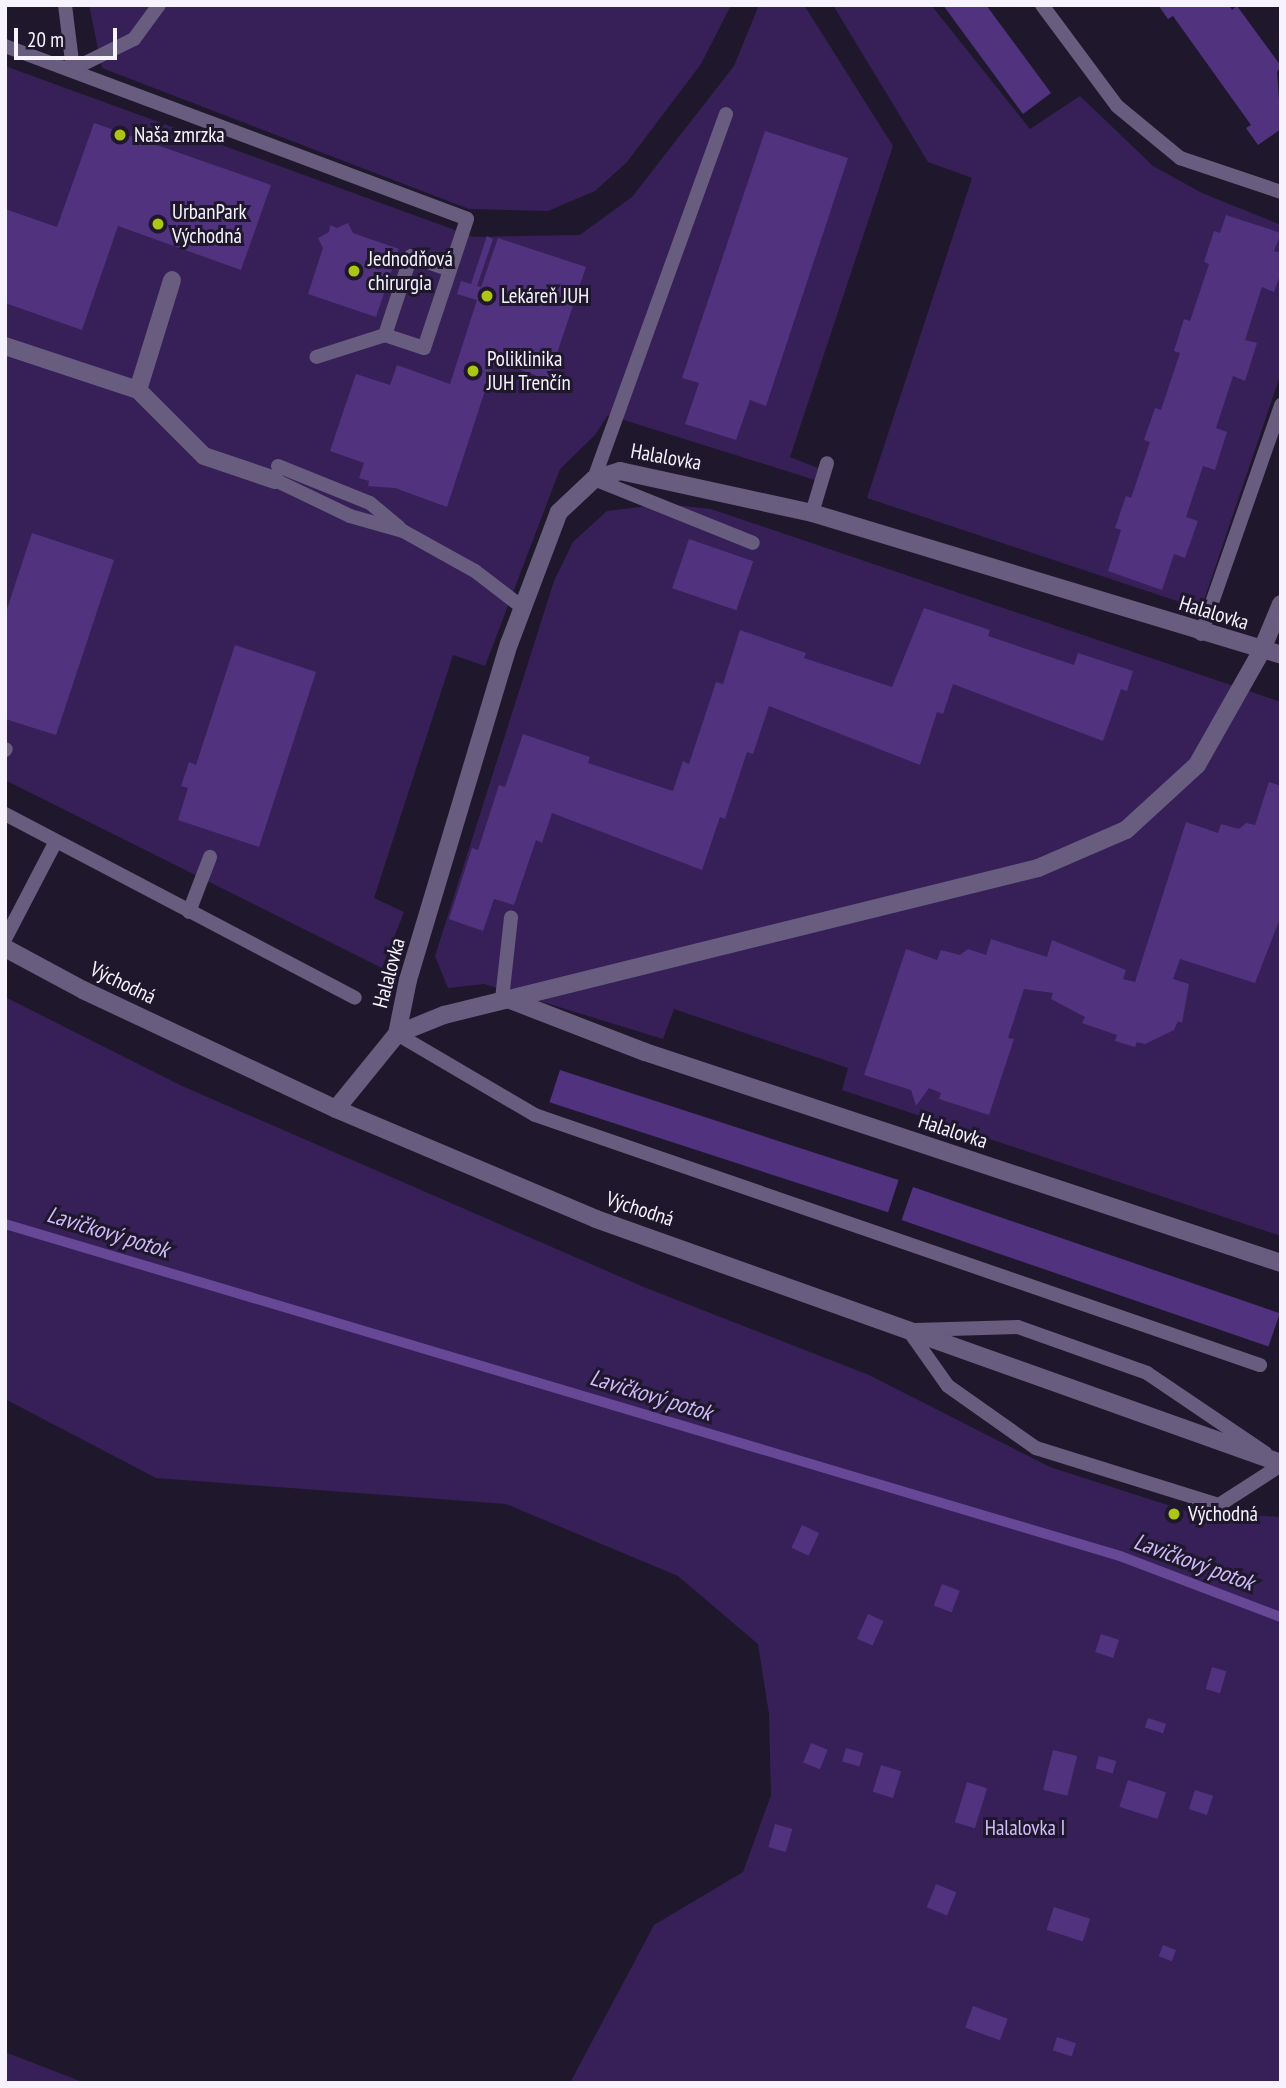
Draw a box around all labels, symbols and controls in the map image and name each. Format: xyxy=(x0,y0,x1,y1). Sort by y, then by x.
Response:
scale bar xyxy=(18,14,121,58)
text: 20 m xyxy=(27,26,64,53)
place label: Naša zmrzka xyxy=(134,122,225,148)
marker: Naša zmrzka xyxy=(112,127,128,143)
place label: UrbanPark Východná xyxy=(172,199,247,249)
marker: UrbanPark Východná xyxy=(150,216,166,232)
place label: Jednodňová chirurgia xyxy=(368,246,453,296)
marker: Jednodňová chirurgia xyxy=(346,263,362,279)
place label: Lekáreň JUH xyxy=(501,283,589,309)
marker: Lekáreň JUH xyxy=(479,288,495,304)
place label: Poliklinika JUH Trenčín xyxy=(487,346,571,396)
marker: Poliklinika JUH Trenčín xyxy=(465,363,481,379)
street label: Halalovka xyxy=(629,438,703,476)
street label: Halalovka xyxy=(1176,591,1252,635)
street label: Halalovka xyxy=(368,935,410,1011)
street label: Východná xyxy=(86,956,160,1010)
street label: Halalovka xyxy=(915,1108,991,1154)
street label: Východná xyxy=(603,1186,677,1232)
water label: Lavičkový potok xyxy=(43,1200,173,1264)
water label: Lavičkový potok xyxy=(586,1363,716,1427)
place label: Východná xyxy=(1188,1501,1258,1527)
marker: Východná xyxy=(1166,1506,1182,1522)
water label: Lavičkový potok xyxy=(1130,1527,1258,1597)
park label: Halalovka I xyxy=(985,1815,1065,1841)

